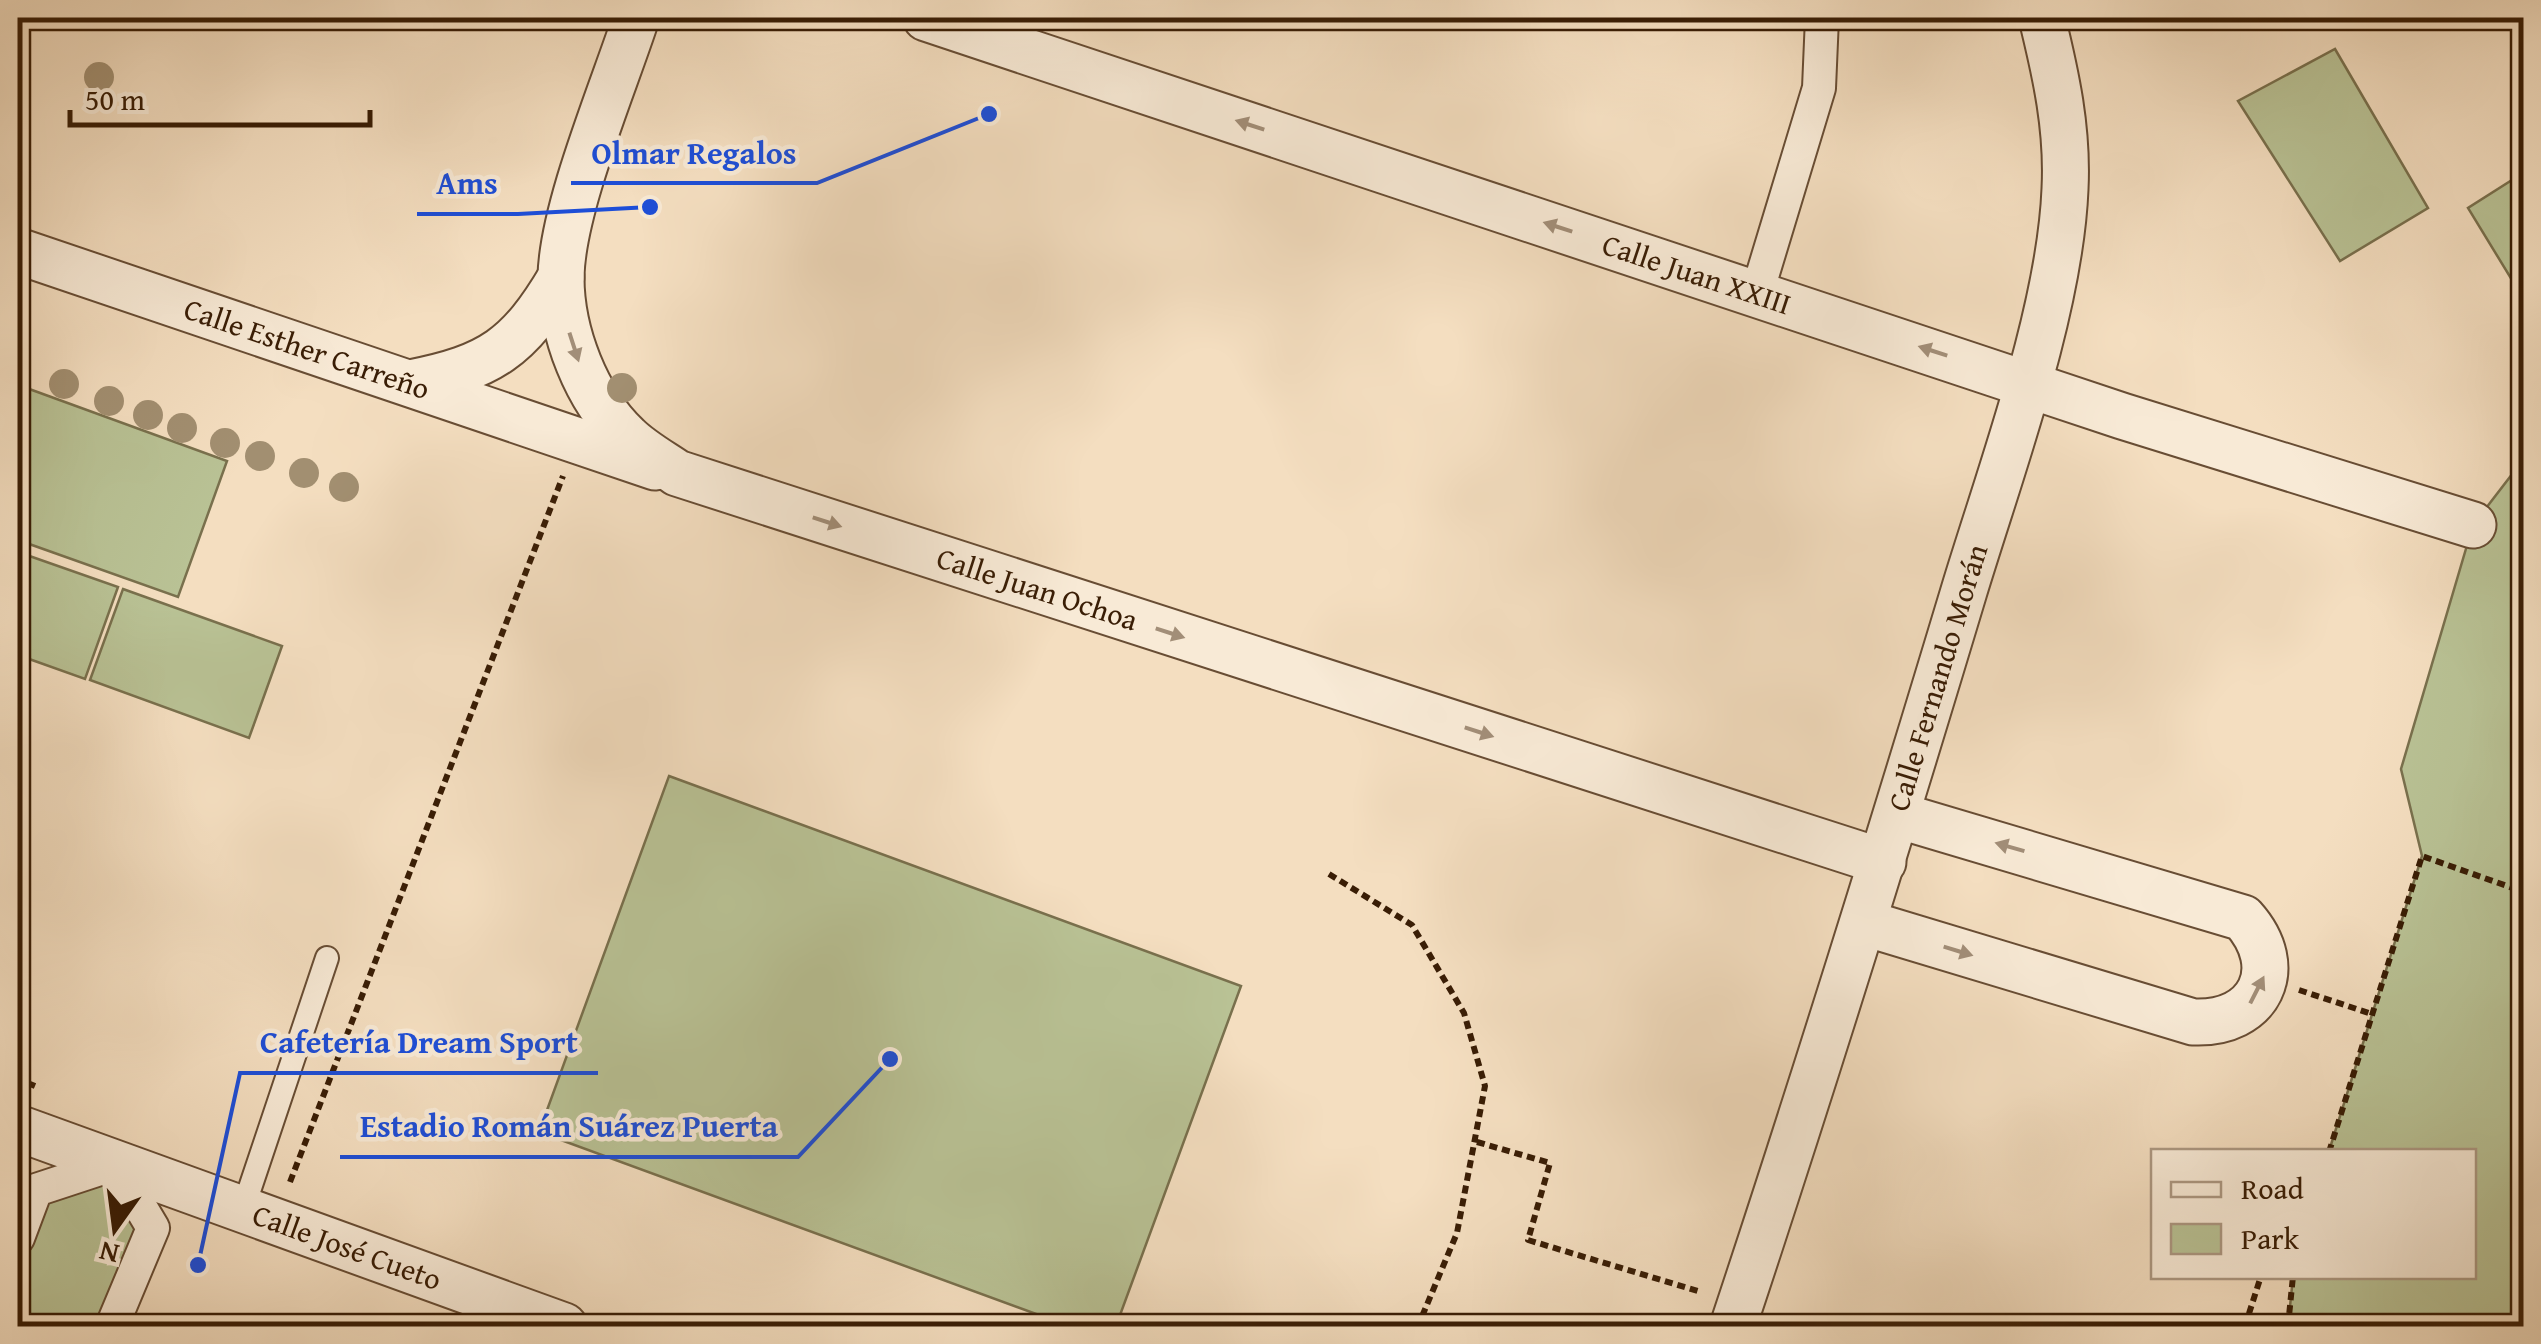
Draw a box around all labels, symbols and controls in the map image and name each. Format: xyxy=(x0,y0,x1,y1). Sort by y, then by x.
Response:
scale bar xyxy=(70,65,370,127)
text: 50 m xyxy=(85,77,145,121)
one-way arrow xyxy=(1235,117,1265,132)
callout: Olmar Regalos xyxy=(571,121,817,183)
text: Olmar Regalos xyxy=(591,129,797,176)
callout: Ams xyxy=(417,152,518,214)
text: Ams xyxy=(436,159,498,206)
one-way arrow xyxy=(1543,219,1573,234)
street label: Calle Juan XXIII xyxy=(1597,222,1797,325)
street label: Calle Esther Carreño xyxy=(179,286,436,410)
one-way arrow xyxy=(568,333,583,363)
one-way arrow xyxy=(1918,343,1948,358)
one-way arrow xyxy=(812,515,843,530)
street label: Calle Juan Ochoa xyxy=(931,535,1144,641)
street label: Calle Fernando Morán xyxy=(1875,538,1998,816)
one-way arrow xyxy=(1155,626,1185,641)
one-way arrow xyxy=(1464,726,1494,741)
one-way arrow xyxy=(1994,839,2025,855)
one-way arrow xyxy=(1943,944,1974,959)
one-way arrow xyxy=(2249,975,2266,1004)
callout: Cafetería Dream Sport xyxy=(240,1011,598,1073)
text: Cafetería Dream Sport xyxy=(260,1018,578,1065)
callout: Estadio Román Suárez Puerta xyxy=(340,1095,798,1157)
text: Estadio Román Suárez Puerta xyxy=(360,1102,779,1149)
legend xyxy=(2151,1149,2476,1279)
text: Road xyxy=(2241,1166,2304,1210)
north arrow xyxy=(65,1179,165,1279)
street label: Calle José Cueto xyxy=(247,1192,448,1301)
text: Park xyxy=(2241,1216,2300,1260)
text: N xyxy=(95,1232,123,1276)

